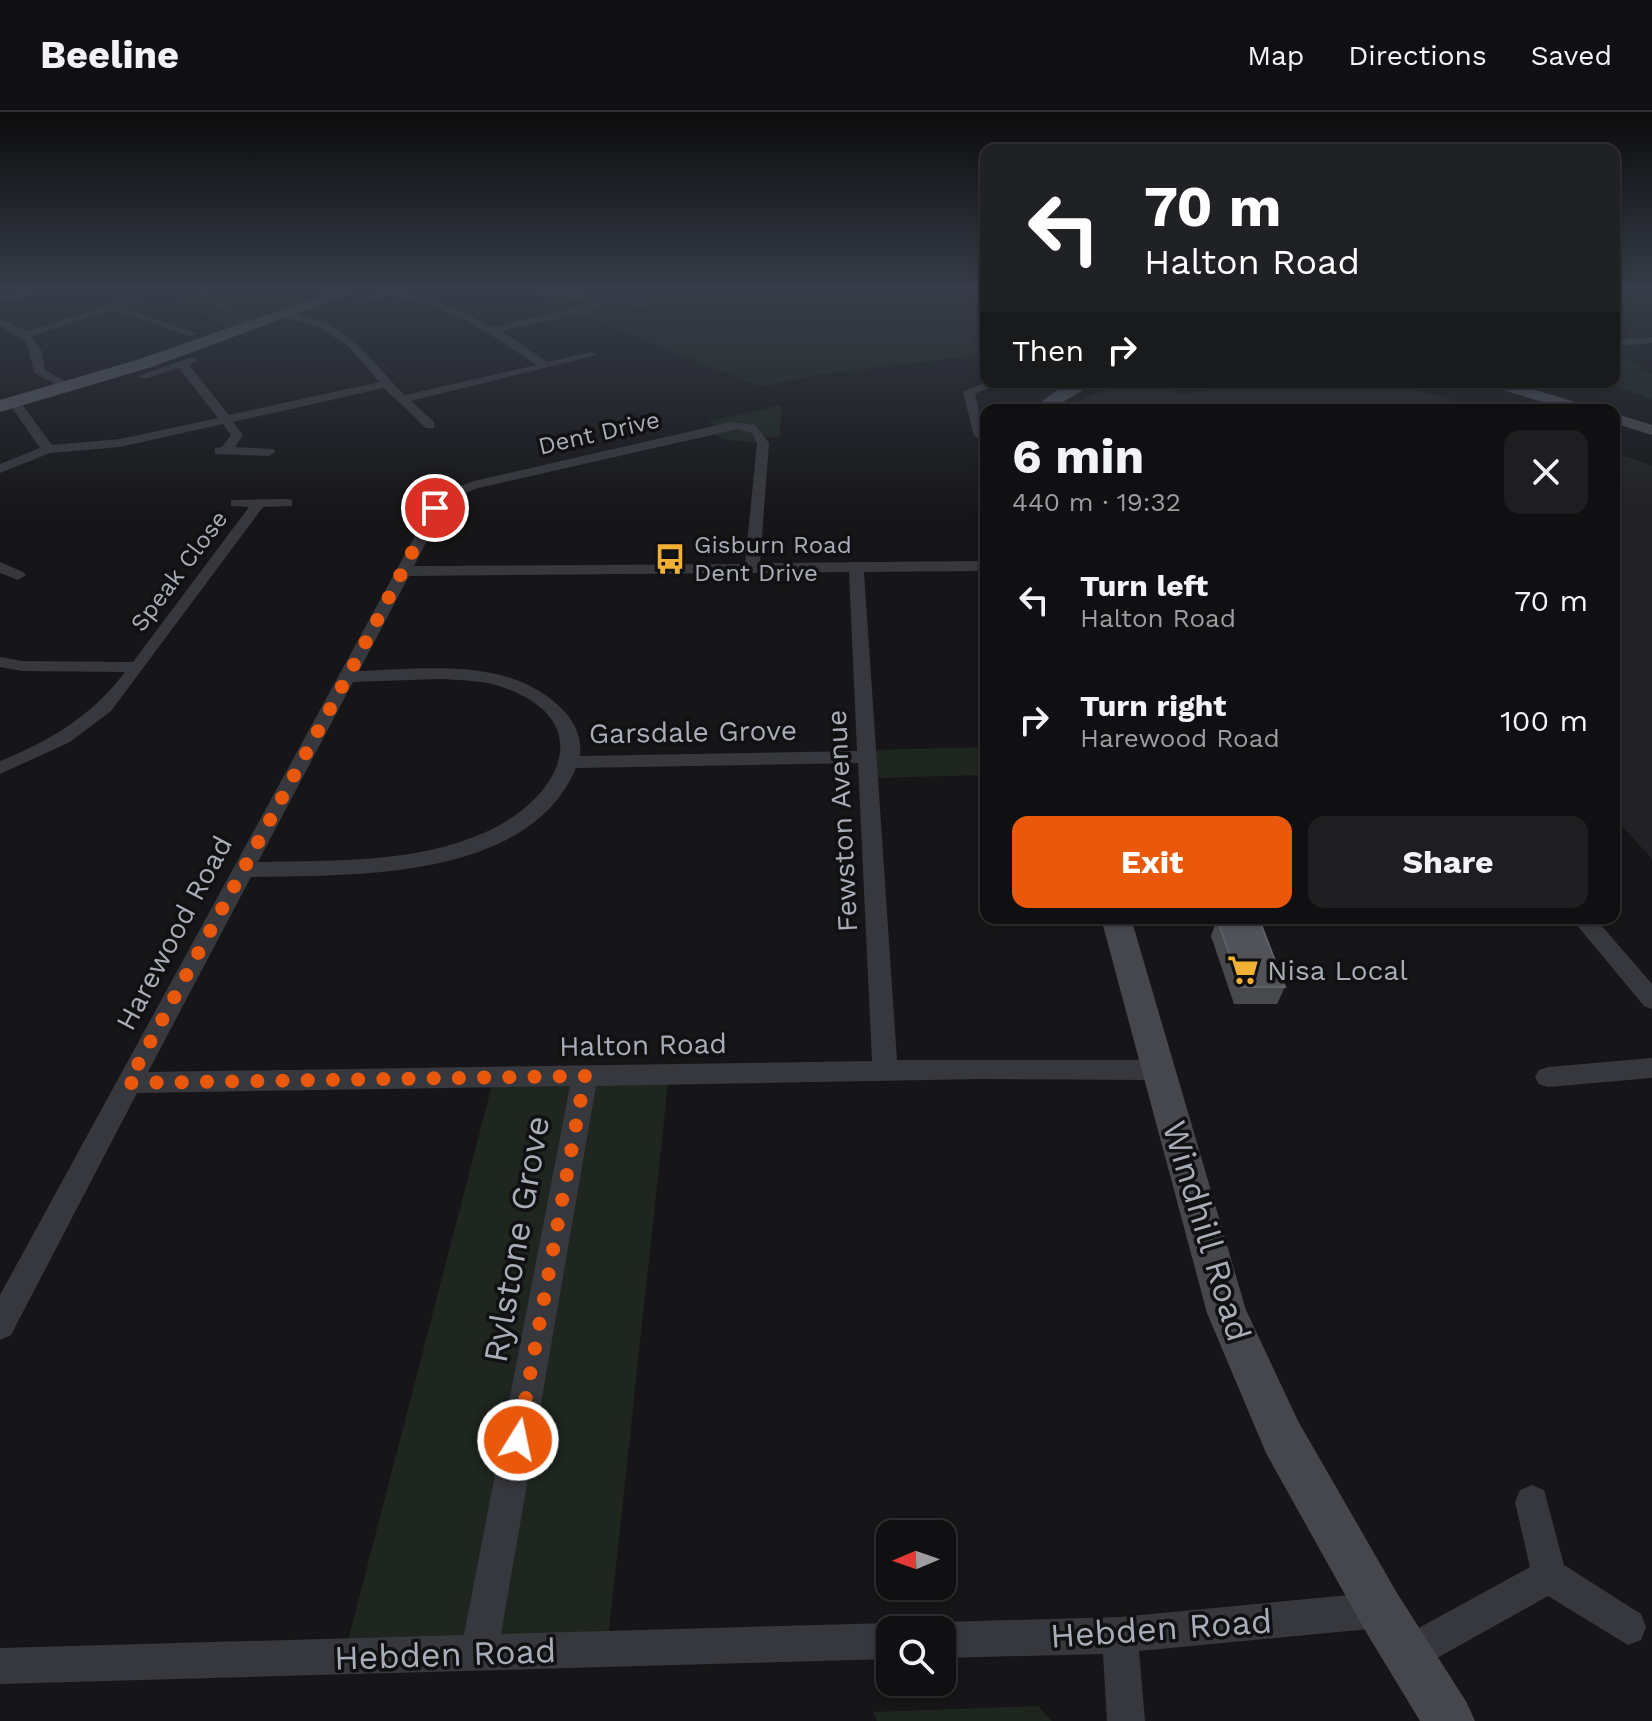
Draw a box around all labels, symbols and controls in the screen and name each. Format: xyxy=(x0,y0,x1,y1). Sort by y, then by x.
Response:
text: Beeline xyxy=(40,33,179,77)
text: Map xyxy=(1247,39,1304,72)
text: Directions xyxy=(1348,39,1487,72)
text: Saved xyxy=(1531,39,1612,72)
text: 70 m xyxy=(1144,174,1281,240)
icon: left xyxy=(1012,176,1116,280)
text: Halton Road xyxy=(1144,241,1360,283)
icon: right xyxy=(1100,328,1144,372)
text: Then xyxy=(1012,333,1084,368)
street label: Dent Drive xyxy=(536,405,662,461)
text: 6 min xyxy=(1012,428,1144,485)
button: close xyxy=(1504,430,1588,514)
pin xyxy=(401,474,469,542)
icon: arrive xyxy=(413,486,457,530)
text: 440 m · 19:32 xyxy=(1012,487,1181,517)
street label: Speak Close xyxy=(125,505,233,637)
place label: Gisburn Road Dent Drive xyxy=(694,531,852,587)
bus stop icon: Gisburn Road Dent Drive xyxy=(653,542,687,576)
text: Turn left xyxy=(1080,568,1208,603)
icon: left xyxy=(1012,578,1056,622)
text: 70 m xyxy=(1514,583,1588,618)
text: Halton Road xyxy=(1080,603,1236,633)
text: Turn right xyxy=(1080,688,1226,723)
icon: right xyxy=(1012,698,1056,742)
text: 100 m xyxy=(1500,703,1588,738)
street label: Fewston Avenue xyxy=(820,709,864,933)
street label: Garsdale Grove xyxy=(589,714,797,750)
text: Harewood Road xyxy=(1080,723,1280,753)
button: Exit xyxy=(1012,816,1292,908)
button: Share xyxy=(1308,816,1588,908)
street label: Harewood Road xyxy=(109,830,239,1036)
supermarket icon: Nisa Local xyxy=(1226,953,1260,987)
place label: Nisa Local xyxy=(1267,954,1408,987)
street label: Halton Road xyxy=(559,1027,727,1063)
street label: Rylstone Grove xyxy=(475,1113,557,1365)
street label: Windhill Road xyxy=(1154,1116,1260,1346)
position arrow xyxy=(476,1398,560,1482)
north arrow xyxy=(876,1520,956,1600)
map controls xyxy=(876,1520,956,1696)
street label: Hebden Road xyxy=(1049,1600,1273,1656)
button: search xyxy=(876,1616,956,1696)
street label: Hebden Road xyxy=(333,1630,557,1678)

